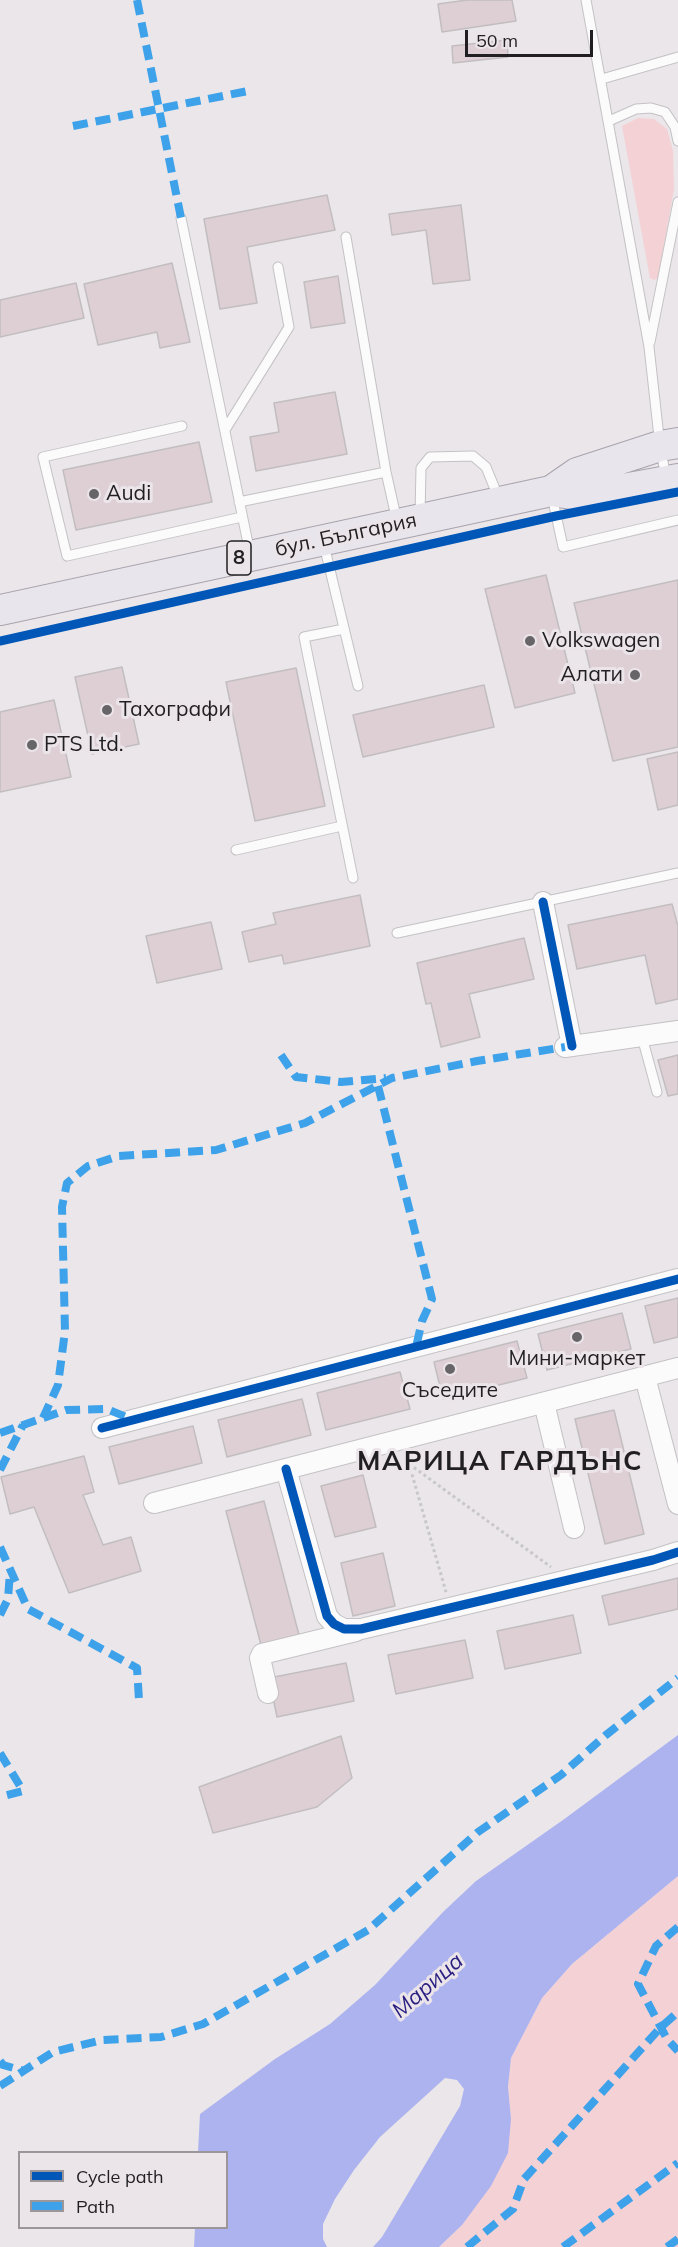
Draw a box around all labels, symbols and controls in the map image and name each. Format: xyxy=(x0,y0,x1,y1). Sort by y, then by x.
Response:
scale bar xyxy=(468,18,596,56)
text: 50 m xyxy=(476,29,518,52)
place label: Audi xyxy=(106,481,151,507)
marker: Audi xyxy=(87,487,101,501)
street label: бул. България xyxy=(273,508,419,562)
road number: 8 xyxy=(227,541,251,575)
place label: Volkswagen xyxy=(542,628,660,654)
marker: Volkswagen xyxy=(523,634,537,648)
place label: Алати xyxy=(560,662,623,688)
marker: Алати xyxy=(628,668,642,682)
place label: Тахографи xyxy=(119,697,231,723)
marker: Тахографи xyxy=(100,703,114,717)
place label: PTS Ltd. xyxy=(44,732,124,758)
marker: PTS Ltd. xyxy=(25,738,39,752)
marker: Мини-маркет xyxy=(570,1330,584,1344)
place label: Мини-маркет xyxy=(509,1346,645,1372)
marker: Съседите xyxy=(443,1362,457,1376)
place label: Съседите xyxy=(402,1378,498,1404)
district label: МАРИЦА ГАРДЪНС xyxy=(357,1446,643,1478)
water label: Марица xyxy=(387,1948,469,2024)
legend xyxy=(18,2151,228,2229)
text: Cycle path xyxy=(76,2165,163,2188)
text: Path xyxy=(76,2195,115,2218)

